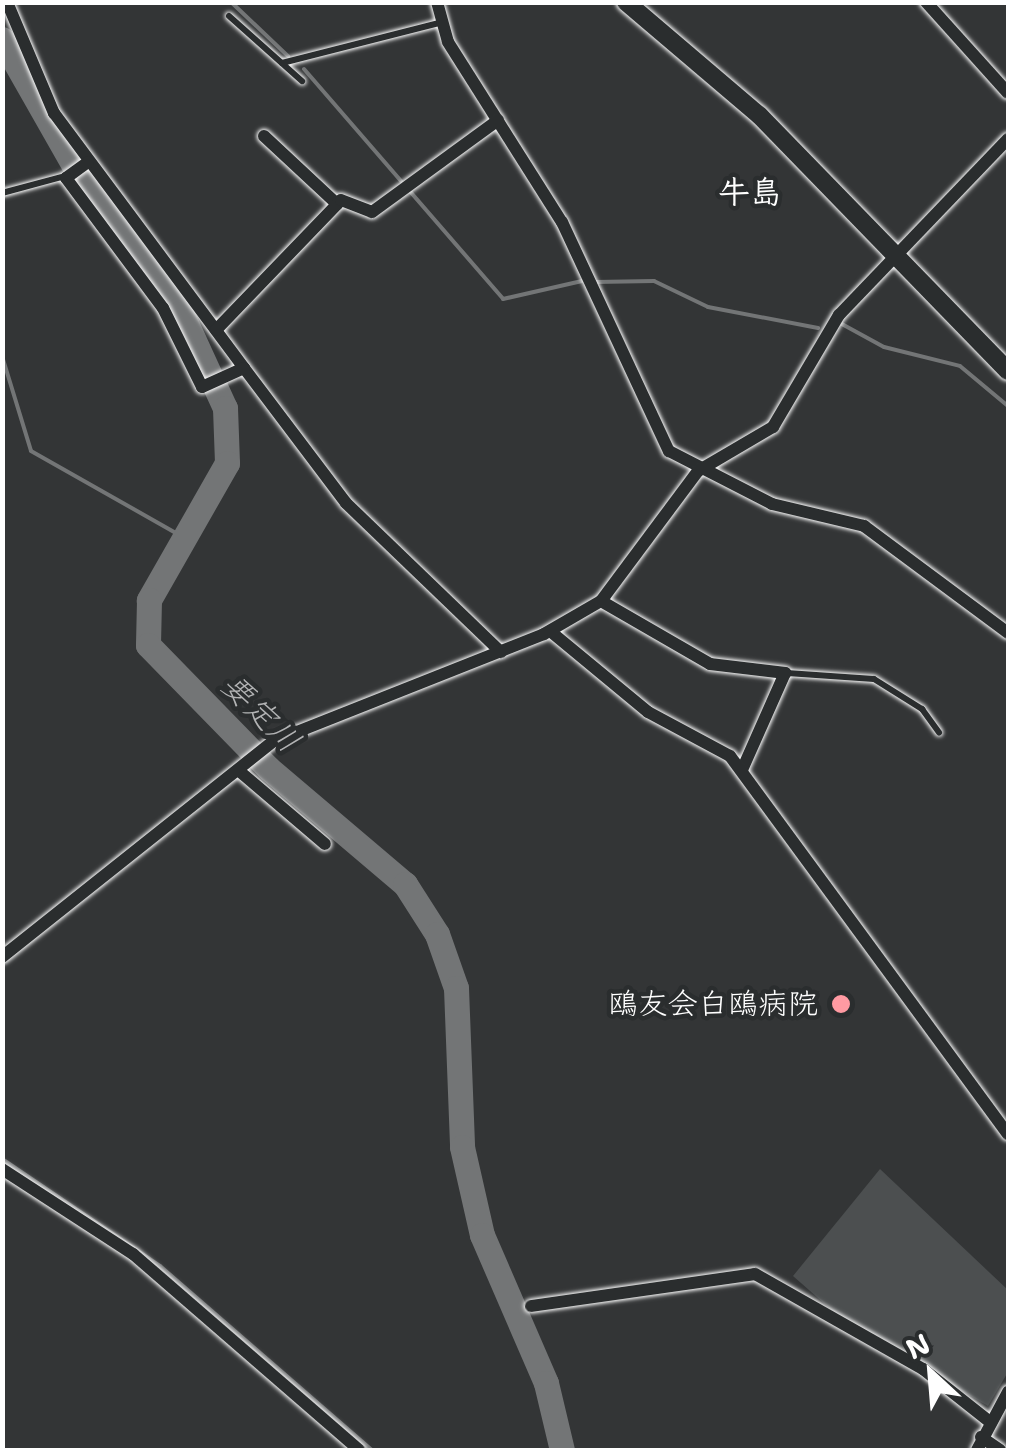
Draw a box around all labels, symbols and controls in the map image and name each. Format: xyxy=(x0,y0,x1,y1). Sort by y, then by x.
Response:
district label: 牛島 xyxy=(718,173,782,211)
water label: 要定川 xyxy=(213,665,309,761)
place label: 鴎友会白鴎病院 xyxy=(608,986,818,1022)
marker: 鴎友会白鴎病院 xyxy=(828,991,854,1017)
north arrow xyxy=(881,1323,981,1423)
text: N xyxy=(900,1324,936,1368)

